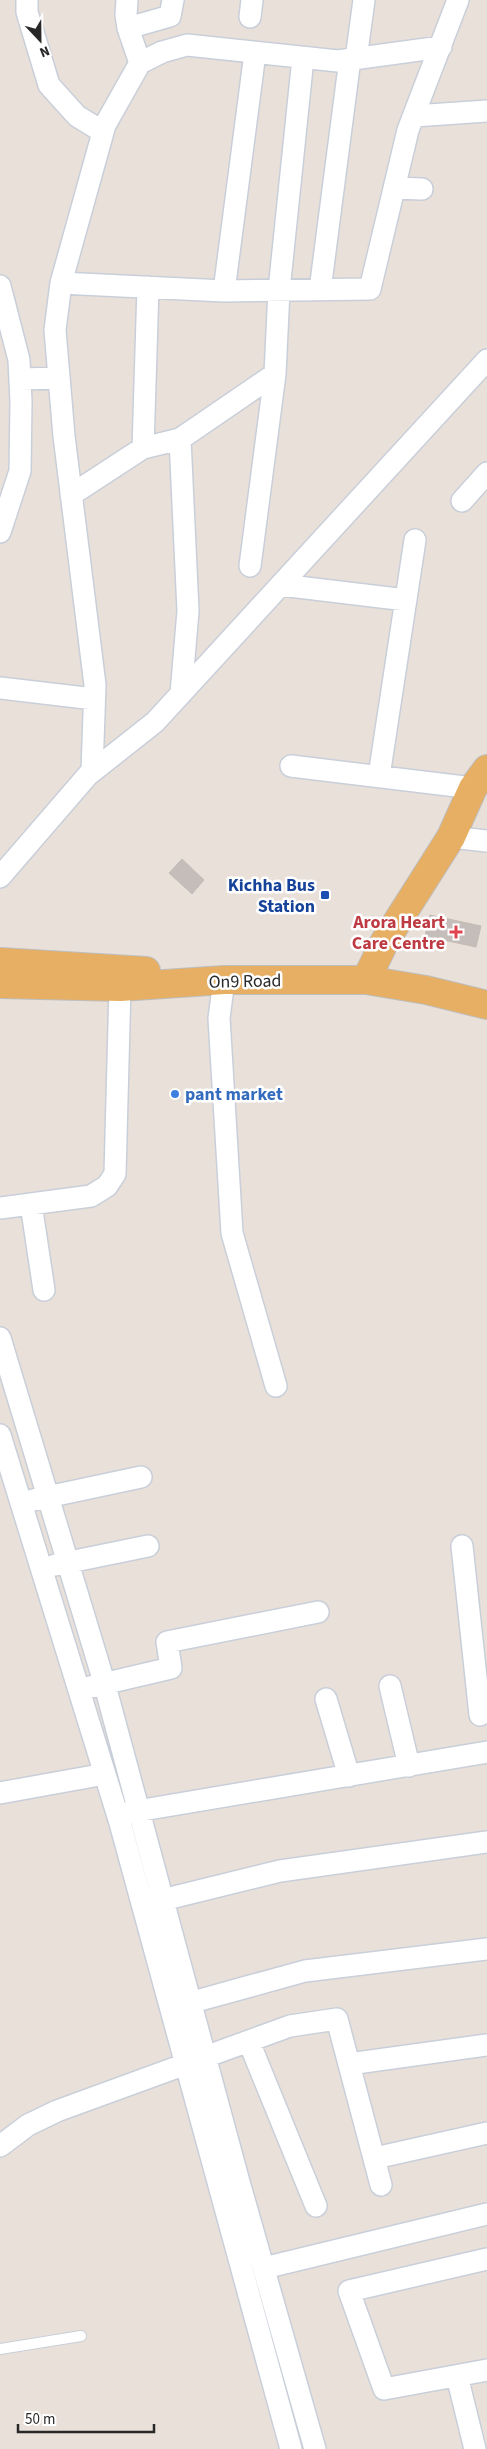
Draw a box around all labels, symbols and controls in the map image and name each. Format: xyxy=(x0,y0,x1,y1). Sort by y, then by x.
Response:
north arrow xyxy=(15,15,65,65)
text: N xyxy=(36,40,53,62)
place label: Kichha Bus Station xyxy=(228,873,315,919)
marker: Kichha Bus Station xyxy=(319,889,331,901)
place label: Arora Heart Care Centre xyxy=(352,910,445,956)
marker: Arora Heart Care Centre xyxy=(449,925,463,939)
street label: On9 Road xyxy=(208,968,282,995)
place label: pant market xyxy=(185,1082,283,1107)
marker: pant market xyxy=(169,1088,181,1100)
scale bar xyxy=(18,2402,154,2434)
text: 50 m xyxy=(25,2409,55,2430)

